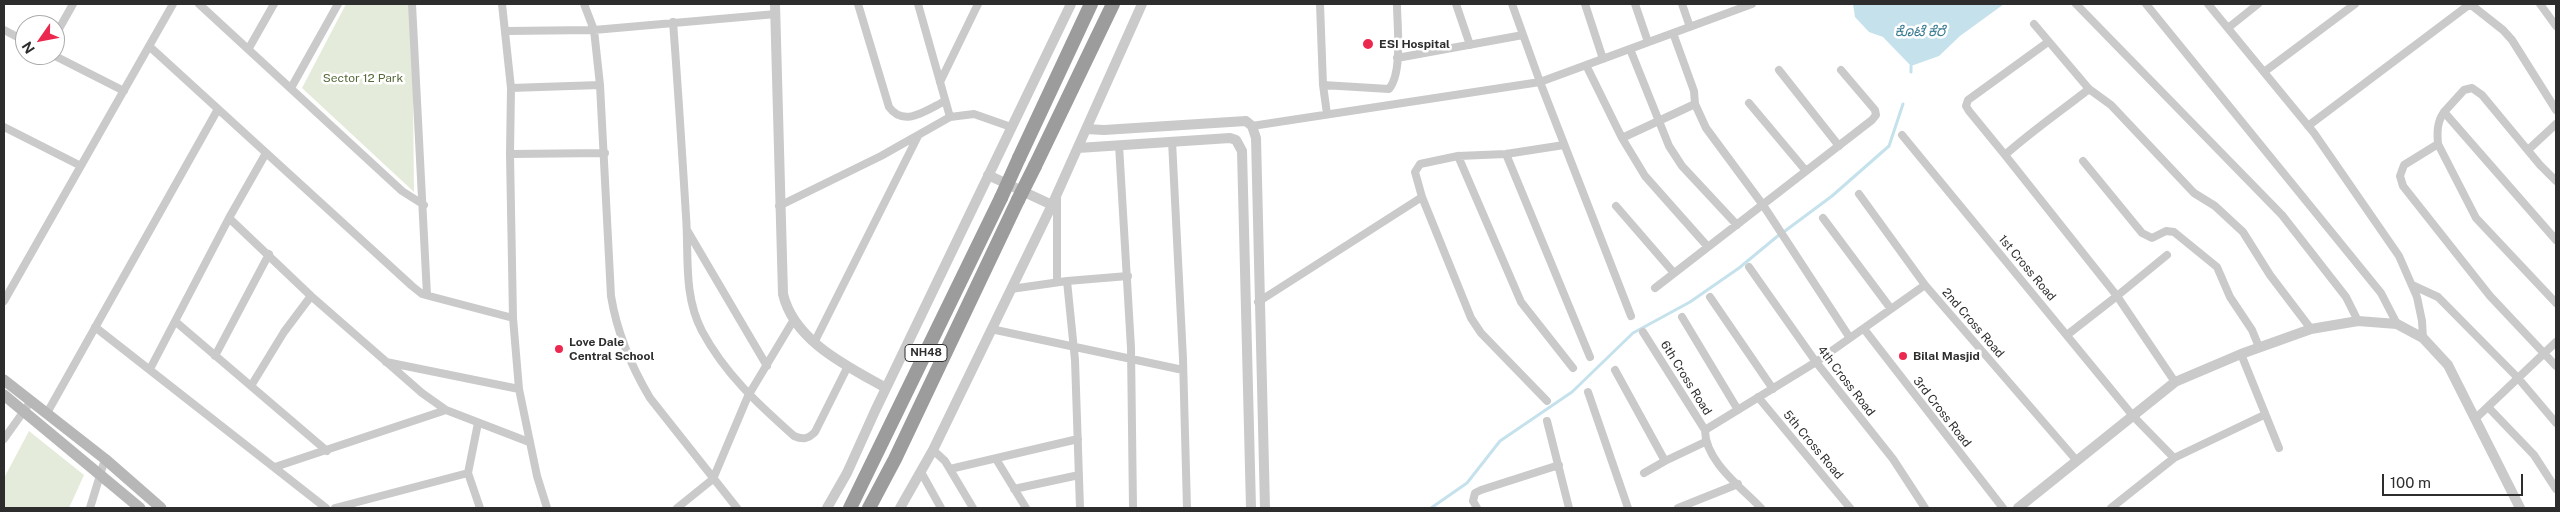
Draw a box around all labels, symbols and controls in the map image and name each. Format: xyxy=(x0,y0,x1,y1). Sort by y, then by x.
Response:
north arrow xyxy=(15,15,65,65)
water label: ಕೊಟೆ ಕೆರೆ xyxy=(1895,24,1945,40)
marker: ESI Hospital xyxy=(1361,37,1375,51)
place label: ESI Hospital xyxy=(1379,37,1450,51)
text: N xyxy=(19,39,38,57)
park label: Sector 12 Park xyxy=(323,71,403,85)
street label: 1st Cross Road xyxy=(1995,232,2059,304)
street label: 2nd Cross Road xyxy=(1939,285,2007,361)
place label: Love Dale Central School xyxy=(569,335,654,363)
street label: 6th Cross Road xyxy=(1657,338,1715,418)
marker: Love Dale Central School xyxy=(553,343,565,355)
street label: 4th Cross Road xyxy=(1814,343,1878,419)
road number: NH48 xyxy=(905,344,947,362)
place label: Bilal Masjid xyxy=(1913,349,1980,363)
marker: Bilal Masjid xyxy=(1897,350,1909,362)
street label: 3rd Cross Road xyxy=(1910,374,1974,450)
street label: 5th Cross Road xyxy=(1780,408,1846,482)
scale bar xyxy=(2385,464,2526,496)
text: 100 m xyxy=(2390,474,2431,491)

